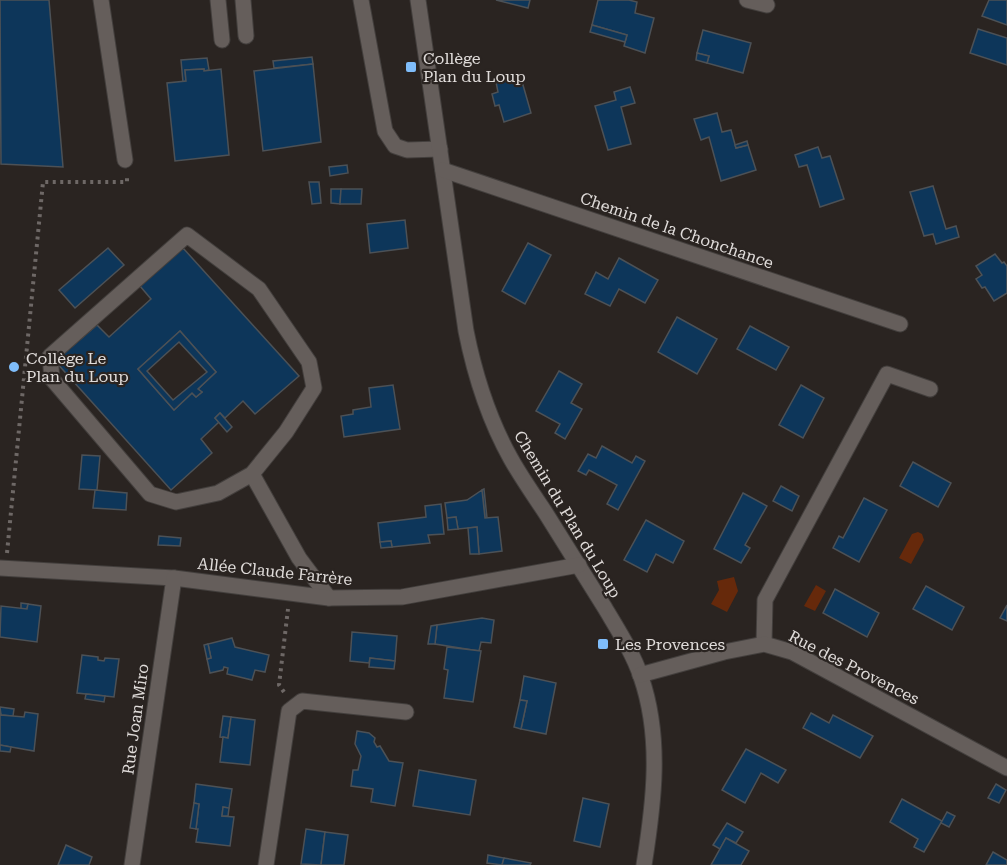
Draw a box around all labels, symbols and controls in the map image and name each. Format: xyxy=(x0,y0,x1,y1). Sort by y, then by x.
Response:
place label: Collège Plan du Loup xyxy=(423,49,526,86)
marker: Collège Plan du Loup xyxy=(404,60,418,74)
street label: Chemin de la Chonchance xyxy=(578,188,776,273)
place label: Collège Le Plan du Loup xyxy=(26,349,129,386)
marker: Collège Le Plan du Loup xyxy=(7,360,21,374)
street label: Chemin du Plan du Loup xyxy=(510,427,625,601)
street label: Allée Claude Farrère xyxy=(197,554,353,589)
street label: Rue des Provences xyxy=(785,626,923,709)
place label: Les Provences xyxy=(615,635,725,654)
marker: Les Provences xyxy=(596,637,610,651)
street label: Rue Joan Miro xyxy=(118,662,153,776)

